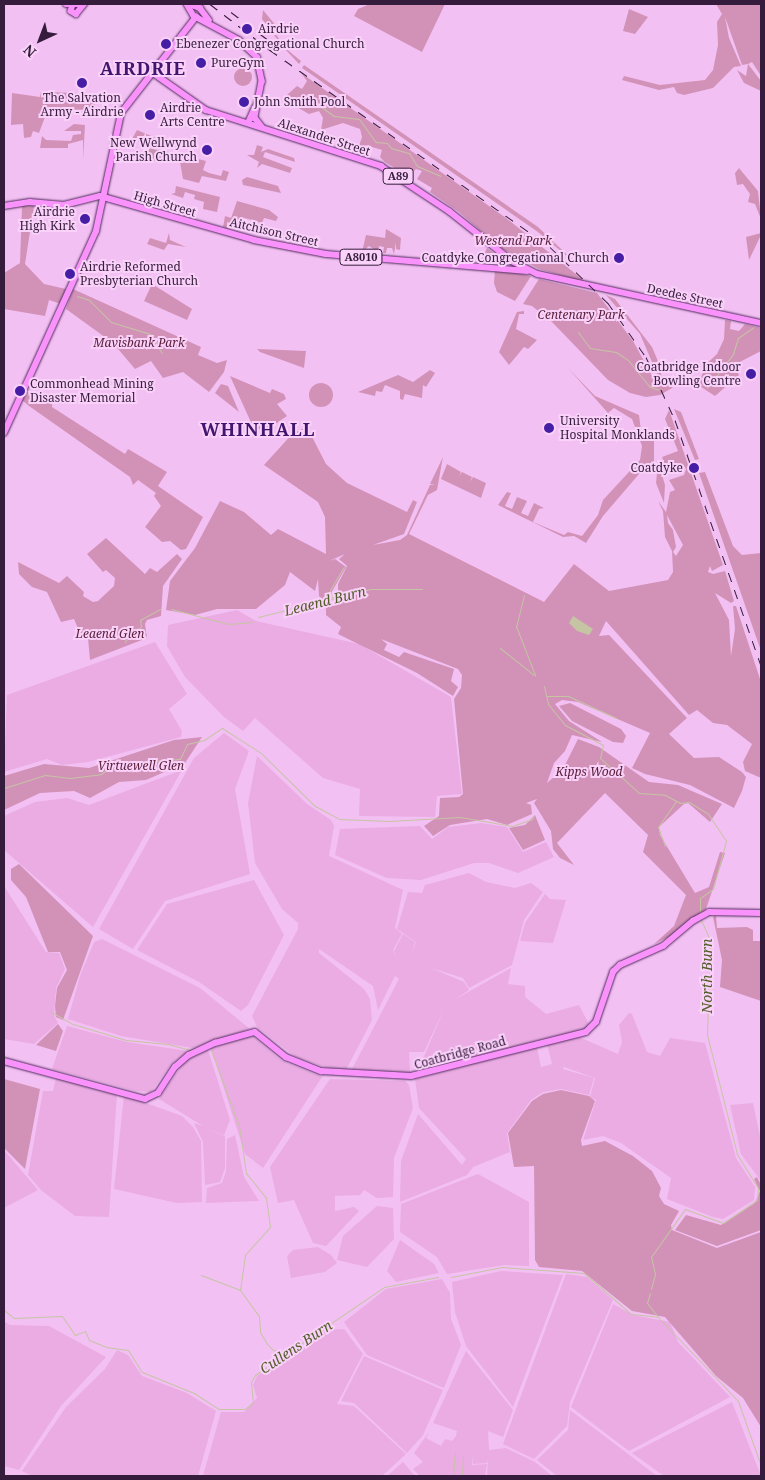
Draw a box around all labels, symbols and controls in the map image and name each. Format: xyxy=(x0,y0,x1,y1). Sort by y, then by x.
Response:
north arrow xyxy=(15,15,65,65)
marker: Airdrie xyxy=(240,22,254,36)
place label: Airdrie xyxy=(258,22,299,36)
place label: Ebenezer Congregational Church xyxy=(176,37,365,51)
marker: Ebenezer Congregational Church xyxy=(160,38,172,50)
text: N xyxy=(19,41,40,62)
place label: PureGym xyxy=(211,56,265,70)
district label: AIRDRIE xyxy=(99,57,187,79)
marker: PureGym xyxy=(195,57,207,69)
marker: The Salvation Army - Airdrie xyxy=(76,77,88,89)
place label: The Salvation Army - Airdrie xyxy=(40,91,124,119)
place label: John Smith Pool xyxy=(254,95,345,109)
marker: John Smith Pool xyxy=(238,96,250,108)
place label: Airdrie Arts Centre xyxy=(160,101,225,129)
marker: Airdrie Arts Centre xyxy=(144,109,156,121)
street label: Alexander Street xyxy=(276,115,372,159)
place label: New Wellwynd Parish Church xyxy=(110,136,197,164)
marker: New Wellwynd Parish Church xyxy=(201,144,213,156)
road number: A89 xyxy=(382,168,414,185)
street label: High Street xyxy=(132,188,198,220)
place label: Airdrie High Kirk xyxy=(20,205,75,233)
marker: Airdrie High Kirk xyxy=(79,213,91,225)
street label: Aitchison Street xyxy=(228,215,320,249)
park label: Westend Park xyxy=(474,234,552,248)
road number: A8010 xyxy=(338,248,384,266)
place label: Coatdyke Congregational Church xyxy=(421,251,609,265)
marker: Coatdyke Congregational Church xyxy=(613,252,625,264)
place label: Airdrie Reformed Presbyterian Church xyxy=(80,260,198,288)
marker: Airdrie Reformed Presbyterian Church xyxy=(64,268,76,280)
street label: Deedes Street xyxy=(646,281,724,311)
park label: Centenary Park xyxy=(538,308,624,322)
park label: Mavisbank Park xyxy=(93,336,185,350)
place label: Coatbridge Indoor Bowling Centre xyxy=(636,360,741,388)
marker: Coatbridge Indoor Bowling Centre xyxy=(745,368,757,380)
place label: Commonhead Mining Disaster Memorial xyxy=(30,377,154,405)
marker: Commonhead Mining Disaster Memorial xyxy=(14,385,26,397)
place label: University Hospital Monklands xyxy=(560,414,675,442)
district label: WHINHALL xyxy=(199,418,317,440)
marker: University Hospital Monklands xyxy=(542,421,556,435)
place label: Coatdyke xyxy=(630,461,683,475)
marker: Coatdyke xyxy=(687,461,701,475)
water label: Leaend Burn xyxy=(283,583,367,619)
park label: Leaend Glen xyxy=(76,627,144,641)
park label: Virtuewell Glen xyxy=(98,759,184,773)
park label: Kipps Wood xyxy=(555,765,623,779)
water label: North Burn xyxy=(699,939,715,1013)
street label: Coatbridge Road xyxy=(413,1034,507,1072)
water label: Cullens Burn xyxy=(257,1317,335,1377)

